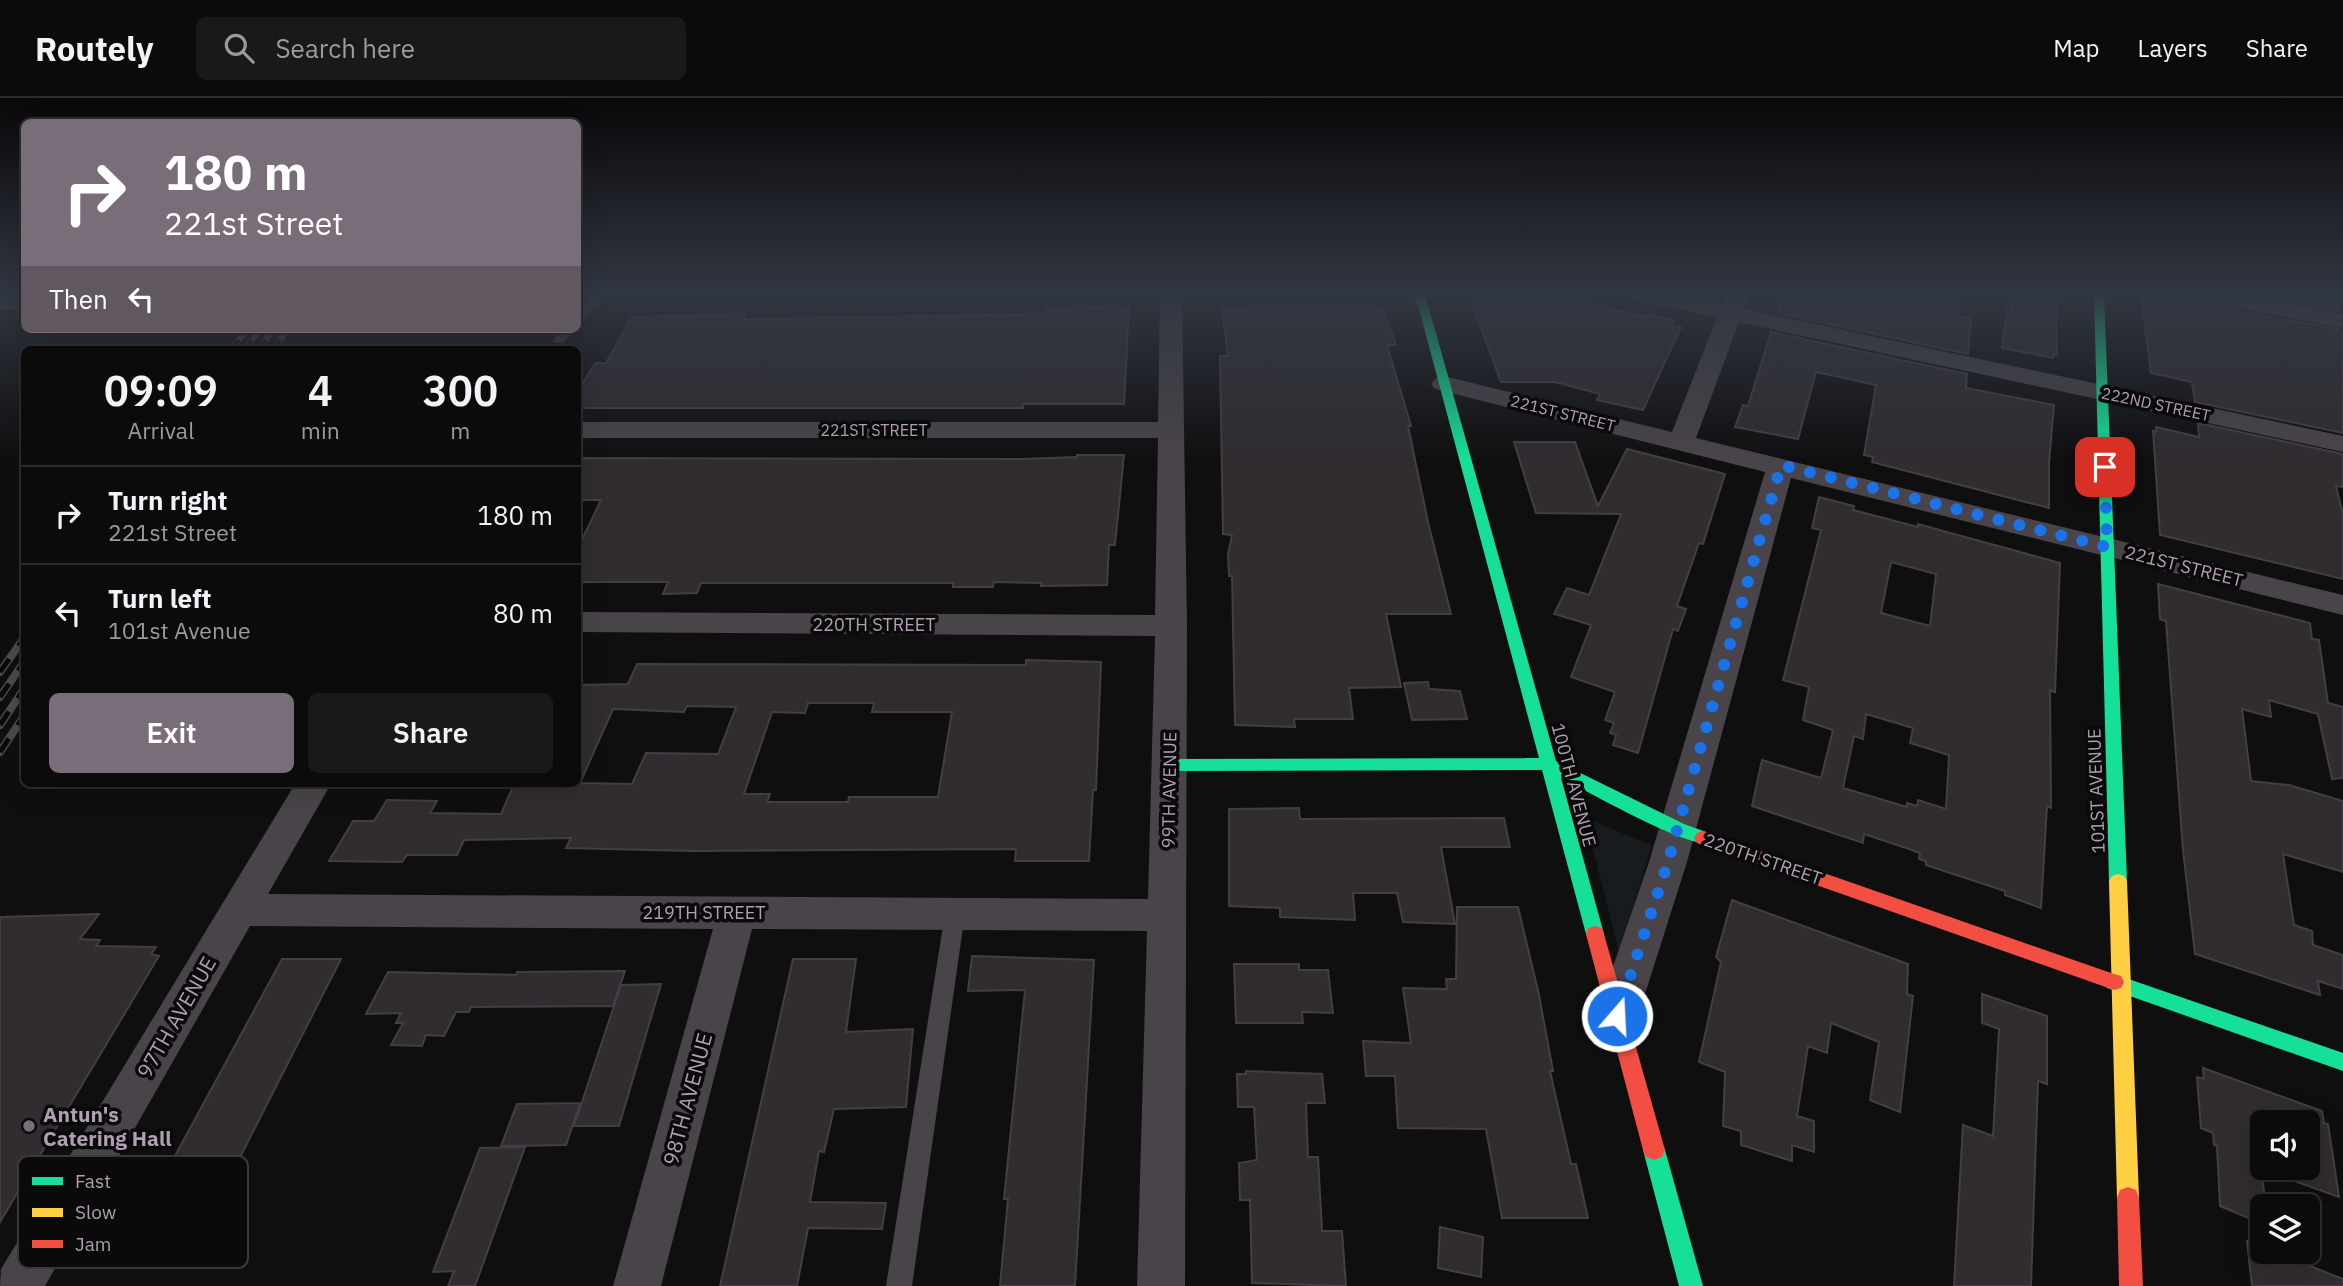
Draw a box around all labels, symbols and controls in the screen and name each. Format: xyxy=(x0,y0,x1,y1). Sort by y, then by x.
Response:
search box xyxy=(196,17,686,80)
text: Routely xyxy=(35,27,154,70)
icon: search xyxy=(220,29,258,67)
text: Search here xyxy=(276,31,415,65)
text: Map xyxy=(2053,32,2100,64)
text: Layers xyxy=(2138,32,2208,64)
text: Share xyxy=(2246,32,2308,64)
text: 180 m xyxy=(164,140,308,203)
icon: right xyxy=(49,147,140,238)
text: 221st Street xyxy=(164,202,344,244)
icon: left xyxy=(122,280,160,318)
text: Then xyxy=(49,282,108,316)
text: 09:09 xyxy=(104,363,218,418)
text: 4 xyxy=(308,363,333,418)
text: 300 xyxy=(423,363,498,418)
street label: 222ND STREET xyxy=(2100,383,2212,425)
street label: 221ST STREET xyxy=(1509,390,1617,436)
text: Arrival xyxy=(127,415,194,445)
text: min xyxy=(301,415,340,445)
text: m xyxy=(450,415,470,445)
street label: 221ST STREET xyxy=(820,420,928,440)
pin xyxy=(2075,437,2135,497)
icon: arrive xyxy=(2086,448,2124,486)
text: Turn right xyxy=(108,483,227,517)
icon: right xyxy=(49,496,87,534)
text: 180 m xyxy=(477,498,553,532)
text: 221st Street xyxy=(108,517,237,547)
street label: 221ST STREET xyxy=(2123,540,2245,592)
text: Turn left xyxy=(108,581,211,615)
icon: left xyxy=(49,594,87,632)
text: 80 m xyxy=(493,596,553,630)
street label: 220TH STREET xyxy=(813,613,936,636)
text: 101st Avenue xyxy=(108,615,251,645)
button: Exit xyxy=(49,693,294,773)
button: Share xyxy=(308,693,553,773)
street label: 100TH AVENUE xyxy=(1546,721,1602,849)
street label: 101ST AVENUE xyxy=(2082,728,2110,854)
street label: 99TH AVENUE xyxy=(1156,732,1182,848)
street label: 220TH STREET xyxy=(1701,828,1825,890)
street label: 219TH STREET xyxy=(643,901,766,924)
street label: 97TH AVENUE xyxy=(130,951,222,1083)
position arrow xyxy=(1580,979,1654,1053)
street label: 98TH AVENUE xyxy=(656,1030,718,1168)
place label: Antun's Catering Hall xyxy=(43,1100,172,1152)
map controls xyxy=(2250,1110,2320,1264)
button: sound xyxy=(2250,1110,2320,1180)
marker: Antun's Catering Hall xyxy=(21,1118,37,1134)
legend xyxy=(18,1156,248,1268)
text: Fast xyxy=(75,1169,111,1193)
button: layers xyxy=(2250,1194,2320,1264)
text: Slow xyxy=(75,1200,116,1224)
text: Jam xyxy=(75,1232,111,1256)

